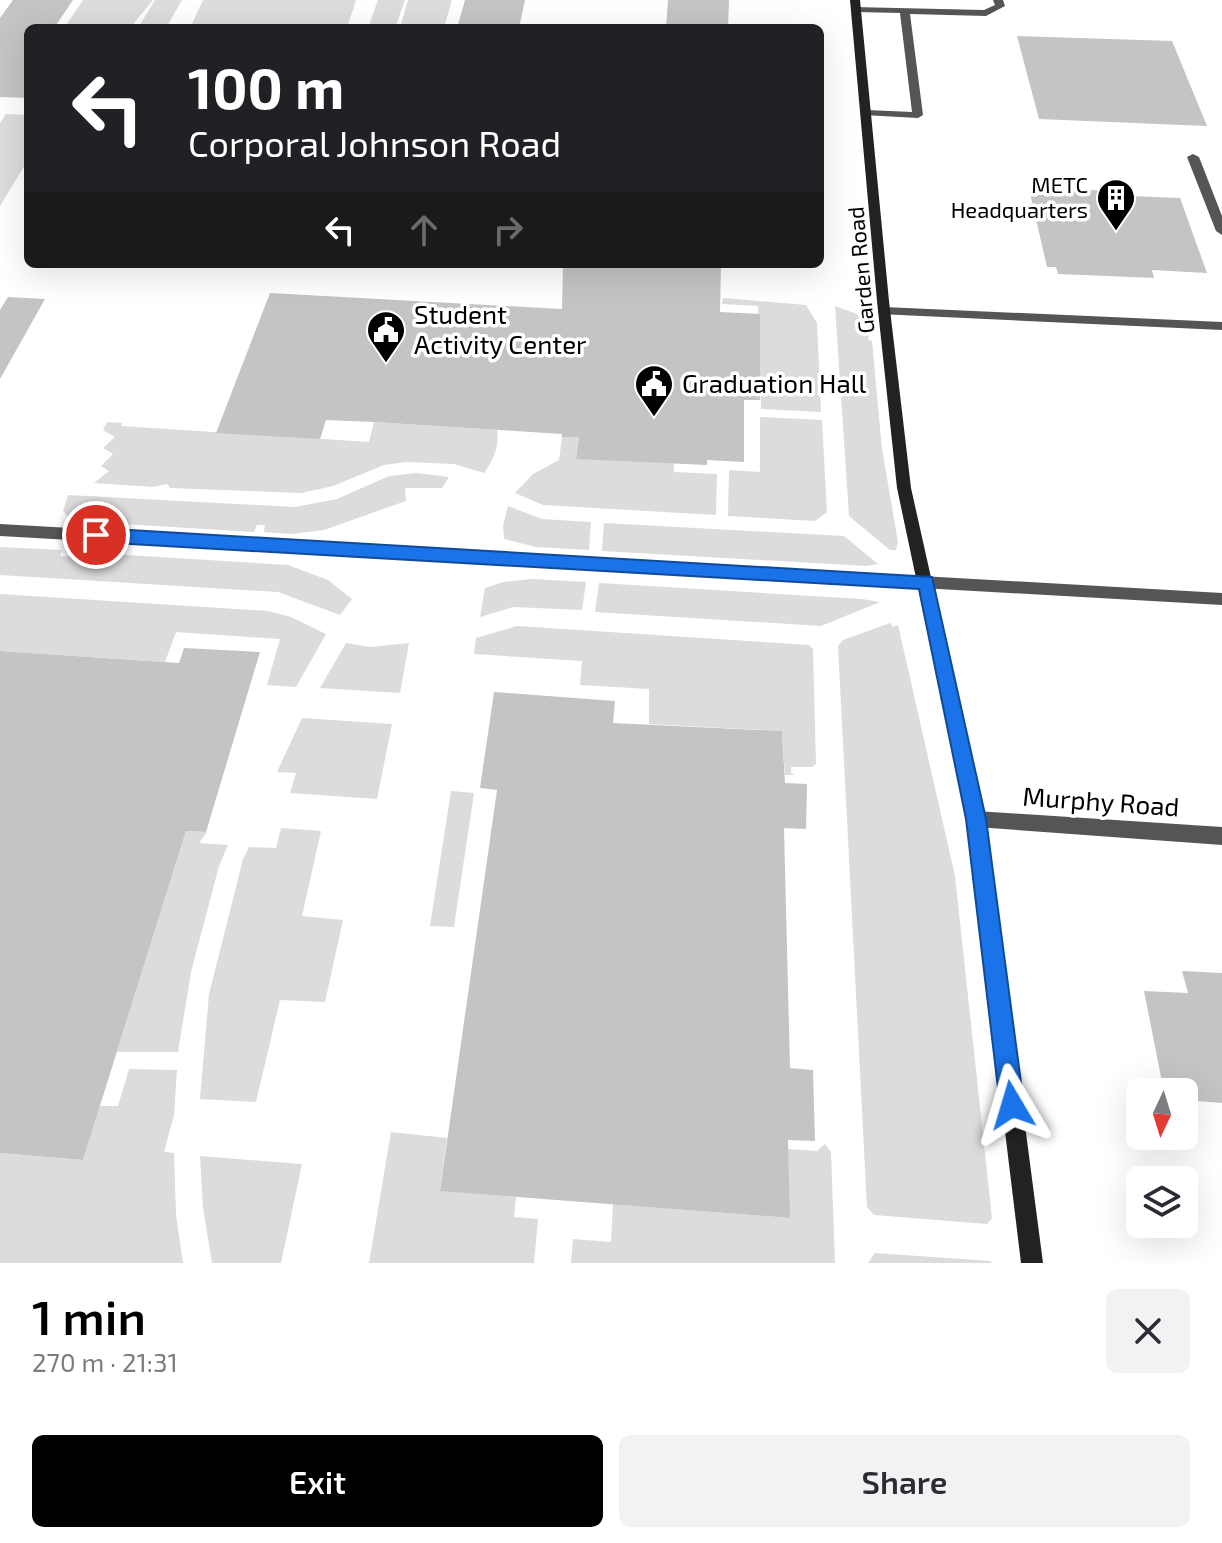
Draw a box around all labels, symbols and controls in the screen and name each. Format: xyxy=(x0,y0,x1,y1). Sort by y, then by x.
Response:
text: 100 m xyxy=(188,53,344,120)
icon: left xyxy=(56,56,160,160)
text: Corporal Johnson Road xyxy=(188,121,561,164)
place label: METC Headquarters xyxy=(951,171,1088,222)
building icon: METC Headquarters xyxy=(1095,177,1137,232)
street label: Garden Road xyxy=(842,206,879,335)
icon: left xyxy=(318,208,362,252)
icon: ahead xyxy=(402,208,446,252)
icon: right xyxy=(486,208,530,252)
place label: Student Activity Center xyxy=(414,298,587,359)
public building icon: Student Activity Center xyxy=(365,309,407,364)
public building icon: Graduation Hall xyxy=(633,363,675,418)
place label: Graduation Hall xyxy=(682,367,866,398)
pin xyxy=(62,501,130,569)
icon: arrive xyxy=(74,513,118,557)
street label: Murphy Road xyxy=(1022,780,1181,821)
position arrow xyxy=(970,1063,1054,1147)
north arrow xyxy=(1126,1078,1198,1150)
map controls xyxy=(1126,1078,1198,1238)
button: layers xyxy=(1126,1166,1198,1238)
text: 1 min xyxy=(32,1287,146,1345)
button: close xyxy=(1106,1289,1190,1373)
text: 270 m · 21:31 xyxy=(32,1346,178,1377)
button: Exit xyxy=(32,1435,603,1527)
button: Share xyxy=(619,1435,1190,1527)

